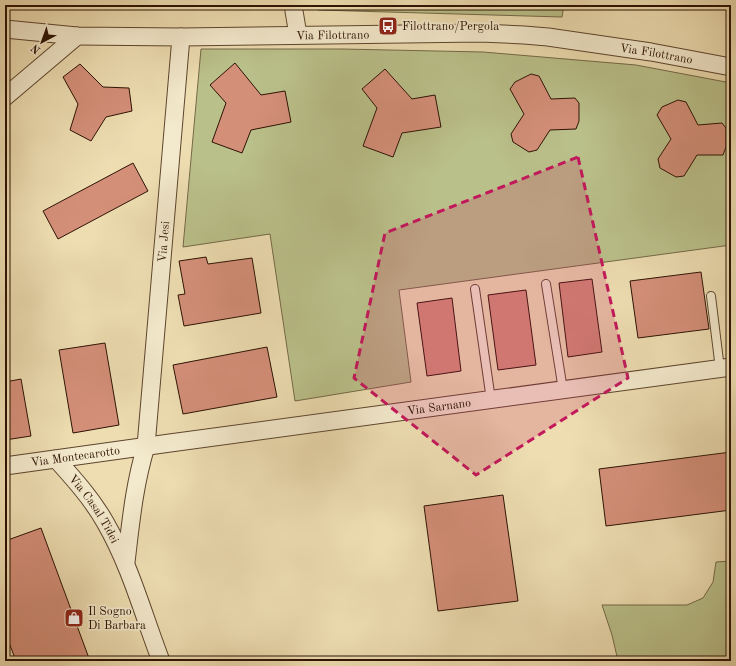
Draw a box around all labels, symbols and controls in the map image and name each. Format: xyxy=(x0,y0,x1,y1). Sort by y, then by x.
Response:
bus stop icon: Filottrano/Pergola xyxy=(377,15,399,37)
place label: Filottrano/Pergola xyxy=(402,21,499,33)
north arrow xyxy=(22,22,62,62)
street label: Via Filottrano xyxy=(296,29,370,42)
text: N xyxy=(29,41,43,55)
street label: Via Filottrano xyxy=(619,43,693,67)
street label: Via Jesi xyxy=(157,220,172,263)
street label: Via Sarnano xyxy=(406,397,472,418)
street label: Via Montecarotto xyxy=(30,445,121,469)
street label: Via Casal Tidei xyxy=(66,473,120,545)
place label: Il Sogno Di Barbara xyxy=(88,606,146,632)
shop icon: Il Sogno Di Barbara xyxy=(63,607,85,629)

